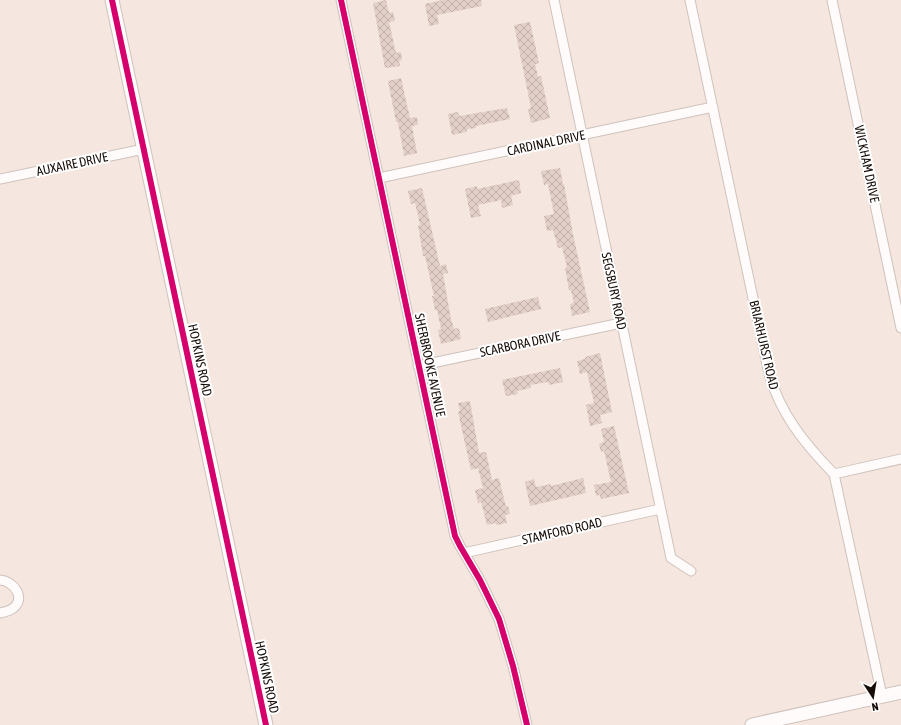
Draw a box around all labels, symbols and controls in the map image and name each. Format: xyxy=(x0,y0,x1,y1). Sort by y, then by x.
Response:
street label: WICKHAM DRIVE xyxy=(852,124,883,204)
street label: CARDINAL DRIVE xyxy=(506,127,587,159)
street label: AUXAIRE DRIVE xyxy=(35,149,109,179)
street label: SEGSBURY ROAD xyxy=(598,251,630,331)
street label: BRIARHURST ROAD xyxy=(746,299,782,391)
street label: SHERBROOKE AVENUE xyxy=(412,312,448,419)
street label: HOPKINS ROAD xyxy=(185,322,215,398)
street label: SCARBORA DRIVE xyxy=(479,328,562,360)
street label: STAMFORD ROAD xyxy=(520,514,604,548)
street label: HOPKINS ROAD xyxy=(252,639,282,715)
north arrow xyxy=(853,677,893,717)
text: N xyxy=(871,700,880,713)

